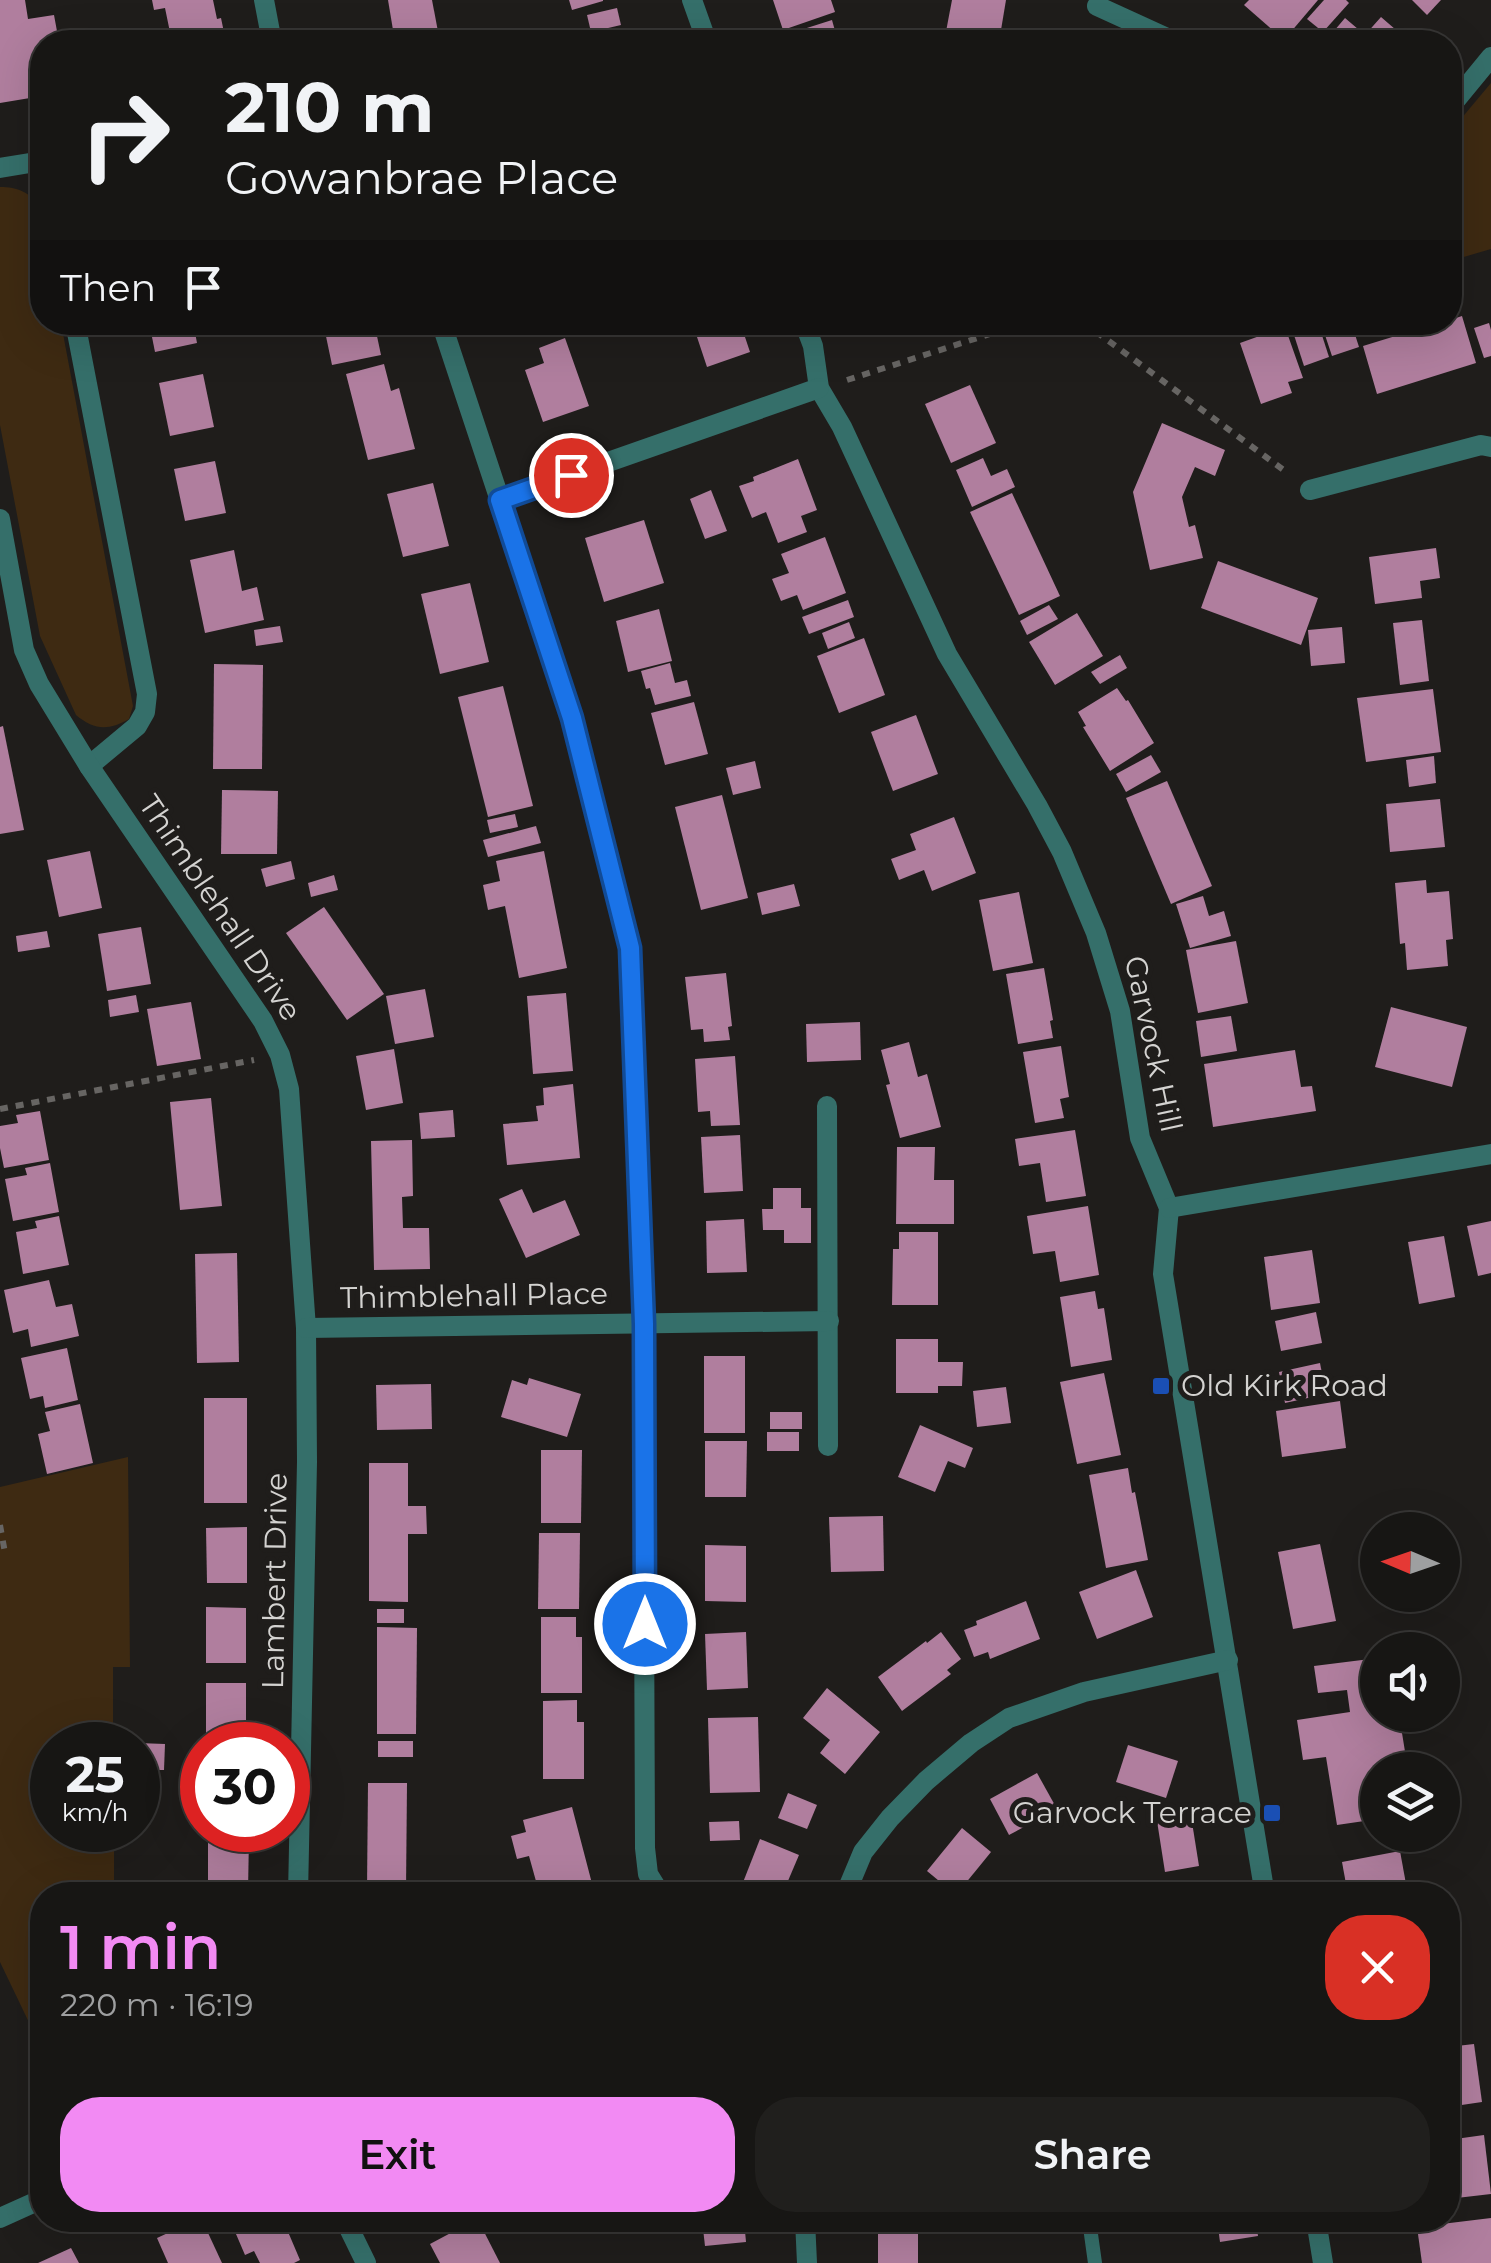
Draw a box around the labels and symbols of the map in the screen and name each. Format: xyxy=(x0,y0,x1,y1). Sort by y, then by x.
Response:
pin xyxy=(529,433,614,518)
street label: Thimblehall Drive xyxy=(131,788,310,1028)
street label: Garvock Hill xyxy=(1117,952,1190,1135)
street label: Thimblehall Place xyxy=(340,1275,608,1316)
place label: Old Kirk Road xyxy=(1181,1367,1388,1404)
marker: Old Kirk Road xyxy=(1150,1375,1172,1397)
street label: Lambert Drive xyxy=(254,1472,295,1690)
north arrow xyxy=(1360,1512,1460,1612)
position arrow xyxy=(593,1572,697,1676)
speed limit sign: 30 xyxy=(180,1722,310,1852)
place label: Garvock Terrace xyxy=(1013,1794,1252,1831)
marker: Garvock Terrace xyxy=(1261,1802,1283,1824)

